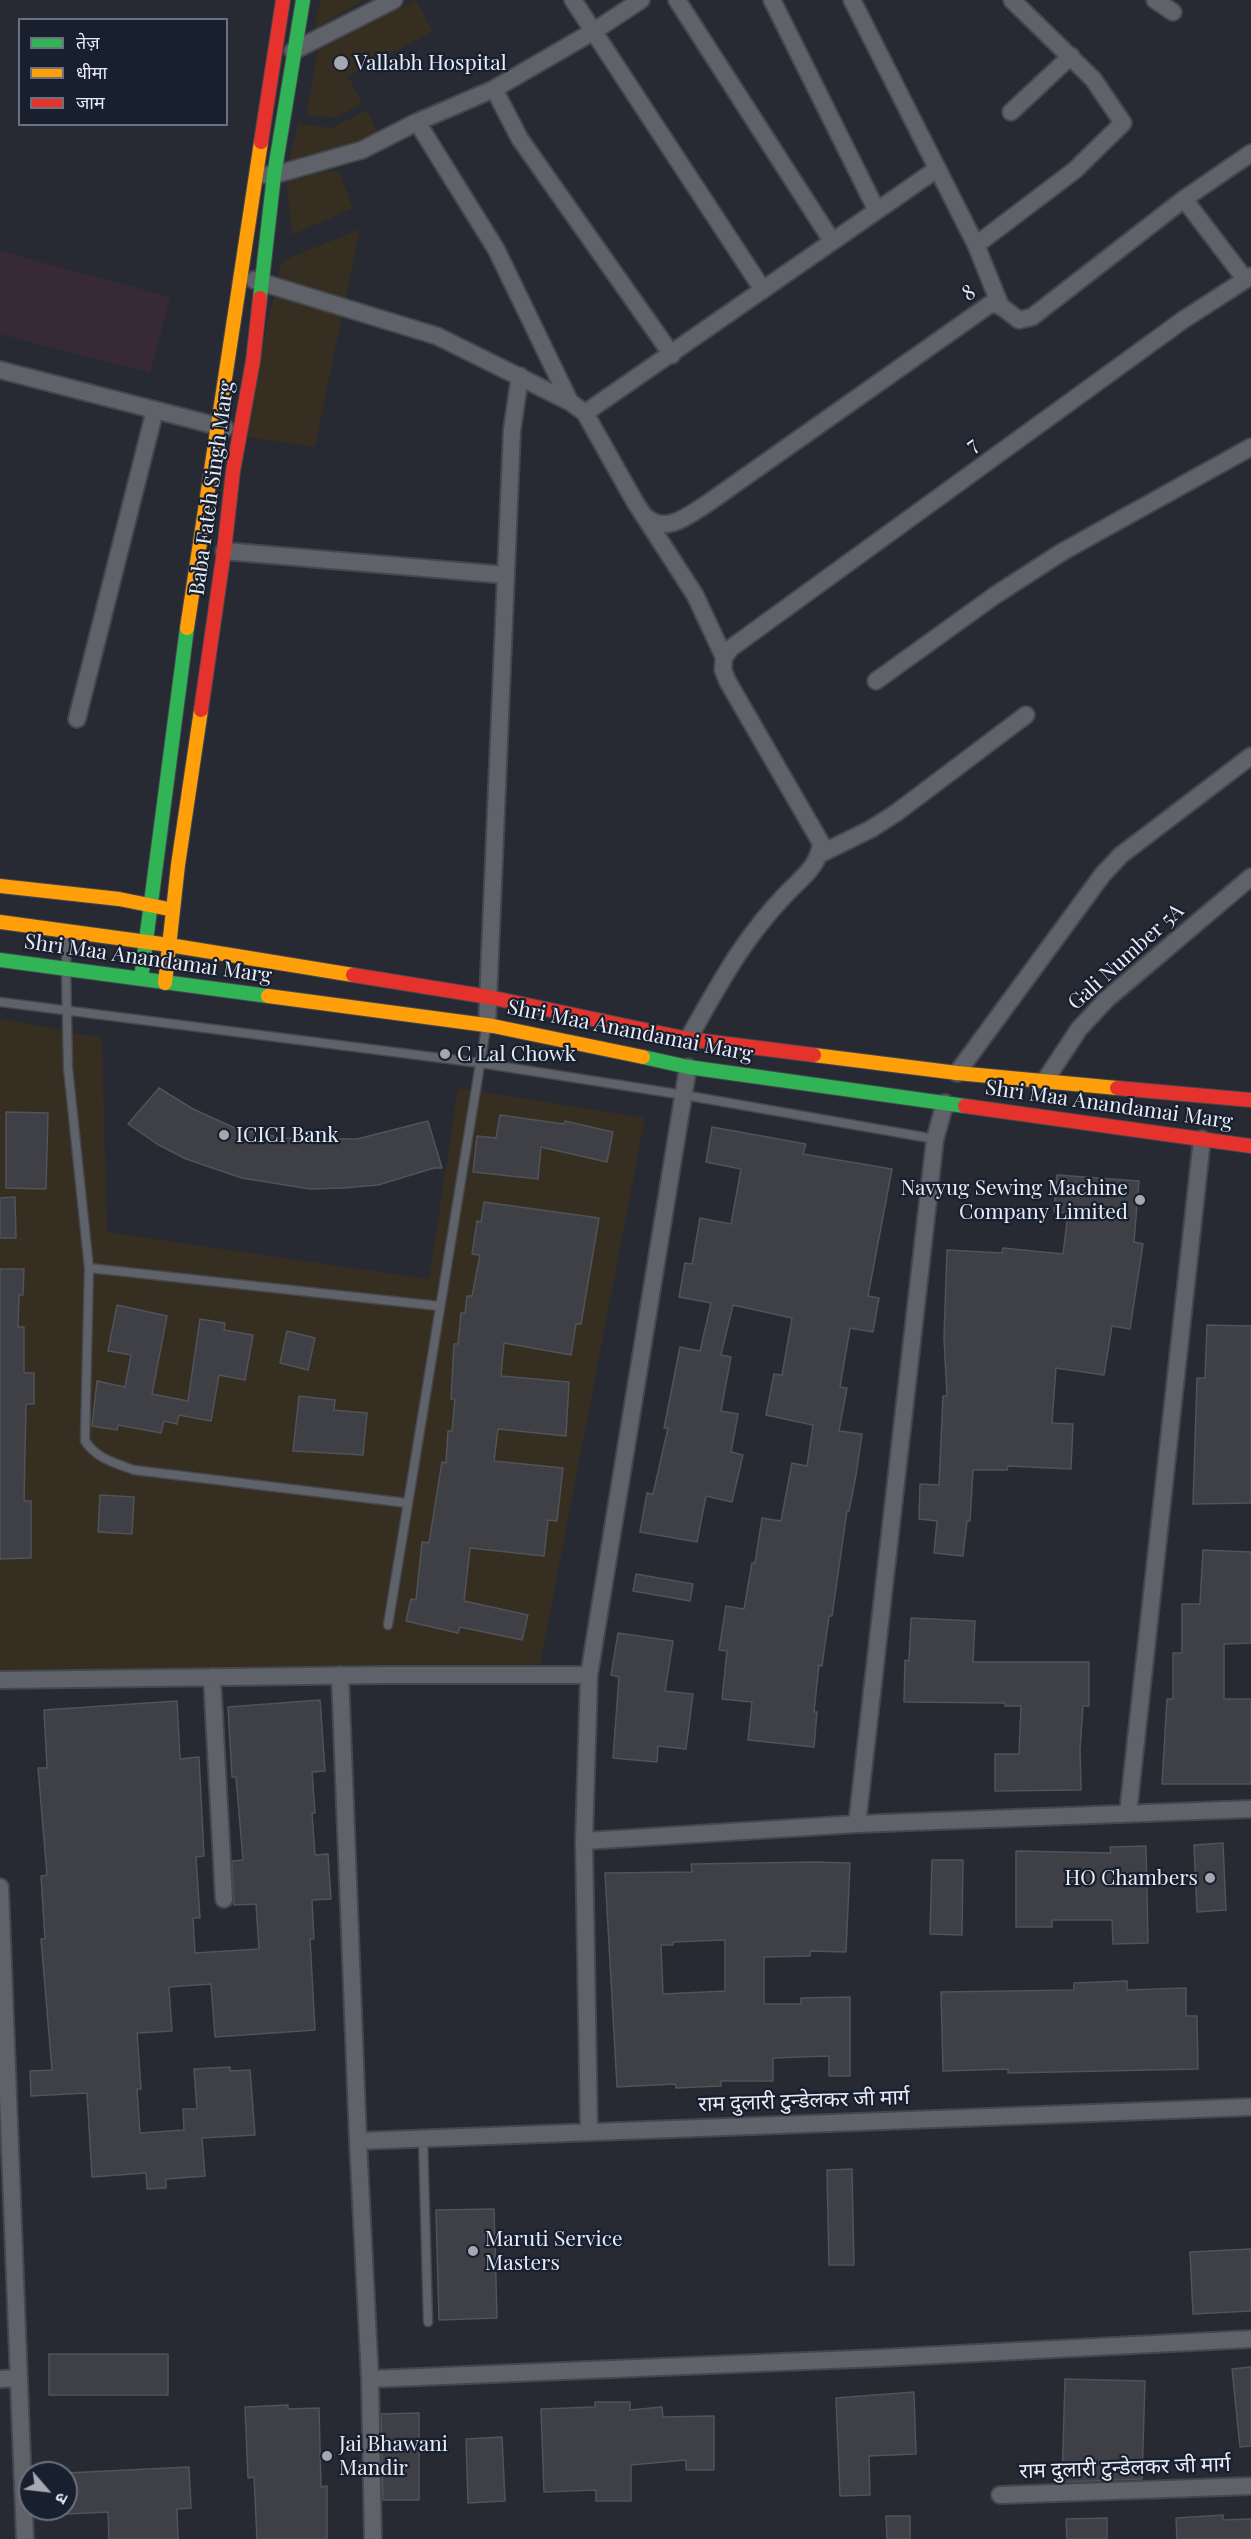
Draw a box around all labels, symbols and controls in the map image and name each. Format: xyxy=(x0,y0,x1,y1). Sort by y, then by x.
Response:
legend xyxy=(18,18,228,126)
text: तेज़ xyxy=(76,30,100,54)
place label: Vallabh Hospital xyxy=(354,50,507,76)
marker: Vallabh Hospital xyxy=(332,54,350,72)
text: धीमा xyxy=(76,60,107,84)
text: जाम xyxy=(76,90,105,114)
street label: 8 xyxy=(958,279,980,307)
street label: Baba Fateh Singh Marg xyxy=(184,379,240,597)
street label: 7 xyxy=(961,432,983,458)
street label: Gali Number 5A xyxy=(1063,899,1189,1015)
street label: Shri Maa Anandamai Marg xyxy=(23,929,273,989)
street label: Shri Maa Anandamai Marg xyxy=(505,995,755,1067)
place label: C Lal Chowk xyxy=(457,1041,576,1067)
marker: C Lal Chowk xyxy=(438,1047,452,1061)
street label: Shri Maa Anandamai Marg xyxy=(984,1075,1234,1135)
place label: ICICI Bank xyxy=(236,1122,339,1148)
marker: ICICI Bank xyxy=(217,1128,231,1142)
place label: Navyug Sewing Machine Company Limited xyxy=(901,1175,1128,1225)
marker: Navyug Sewing Machine Company Limited xyxy=(1133,1193,1147,1207)
place label: HO Chambers xyxy=(1064,1865,1198,1891)
marker: HO Chambers xyxy=(1203,1871,1217,1885)
street label: राम दुलारी टुन्डेलकर जी मार्ग xyxy=(698,2085,910,2117)
place label: Maruti Service Masters xyxy=(485,2226,623,2276)
marker: Maruti Service Masters xyxy=(466,2244,480,2258)
place label: Jai Bhawani Mandir xyxy=(339,2431,448,2481)
marker: Jai Bhawani Mandir xyxy=(320,2449,334,2463)
street label: राम दुलारी टुन्डेलकर जी मार्ग xyxy=(1019,2452,1231,2484)
north arrow xyxy=(18,2461,78,2521)
text: उ xyxy=(51,2490,74,2508)

